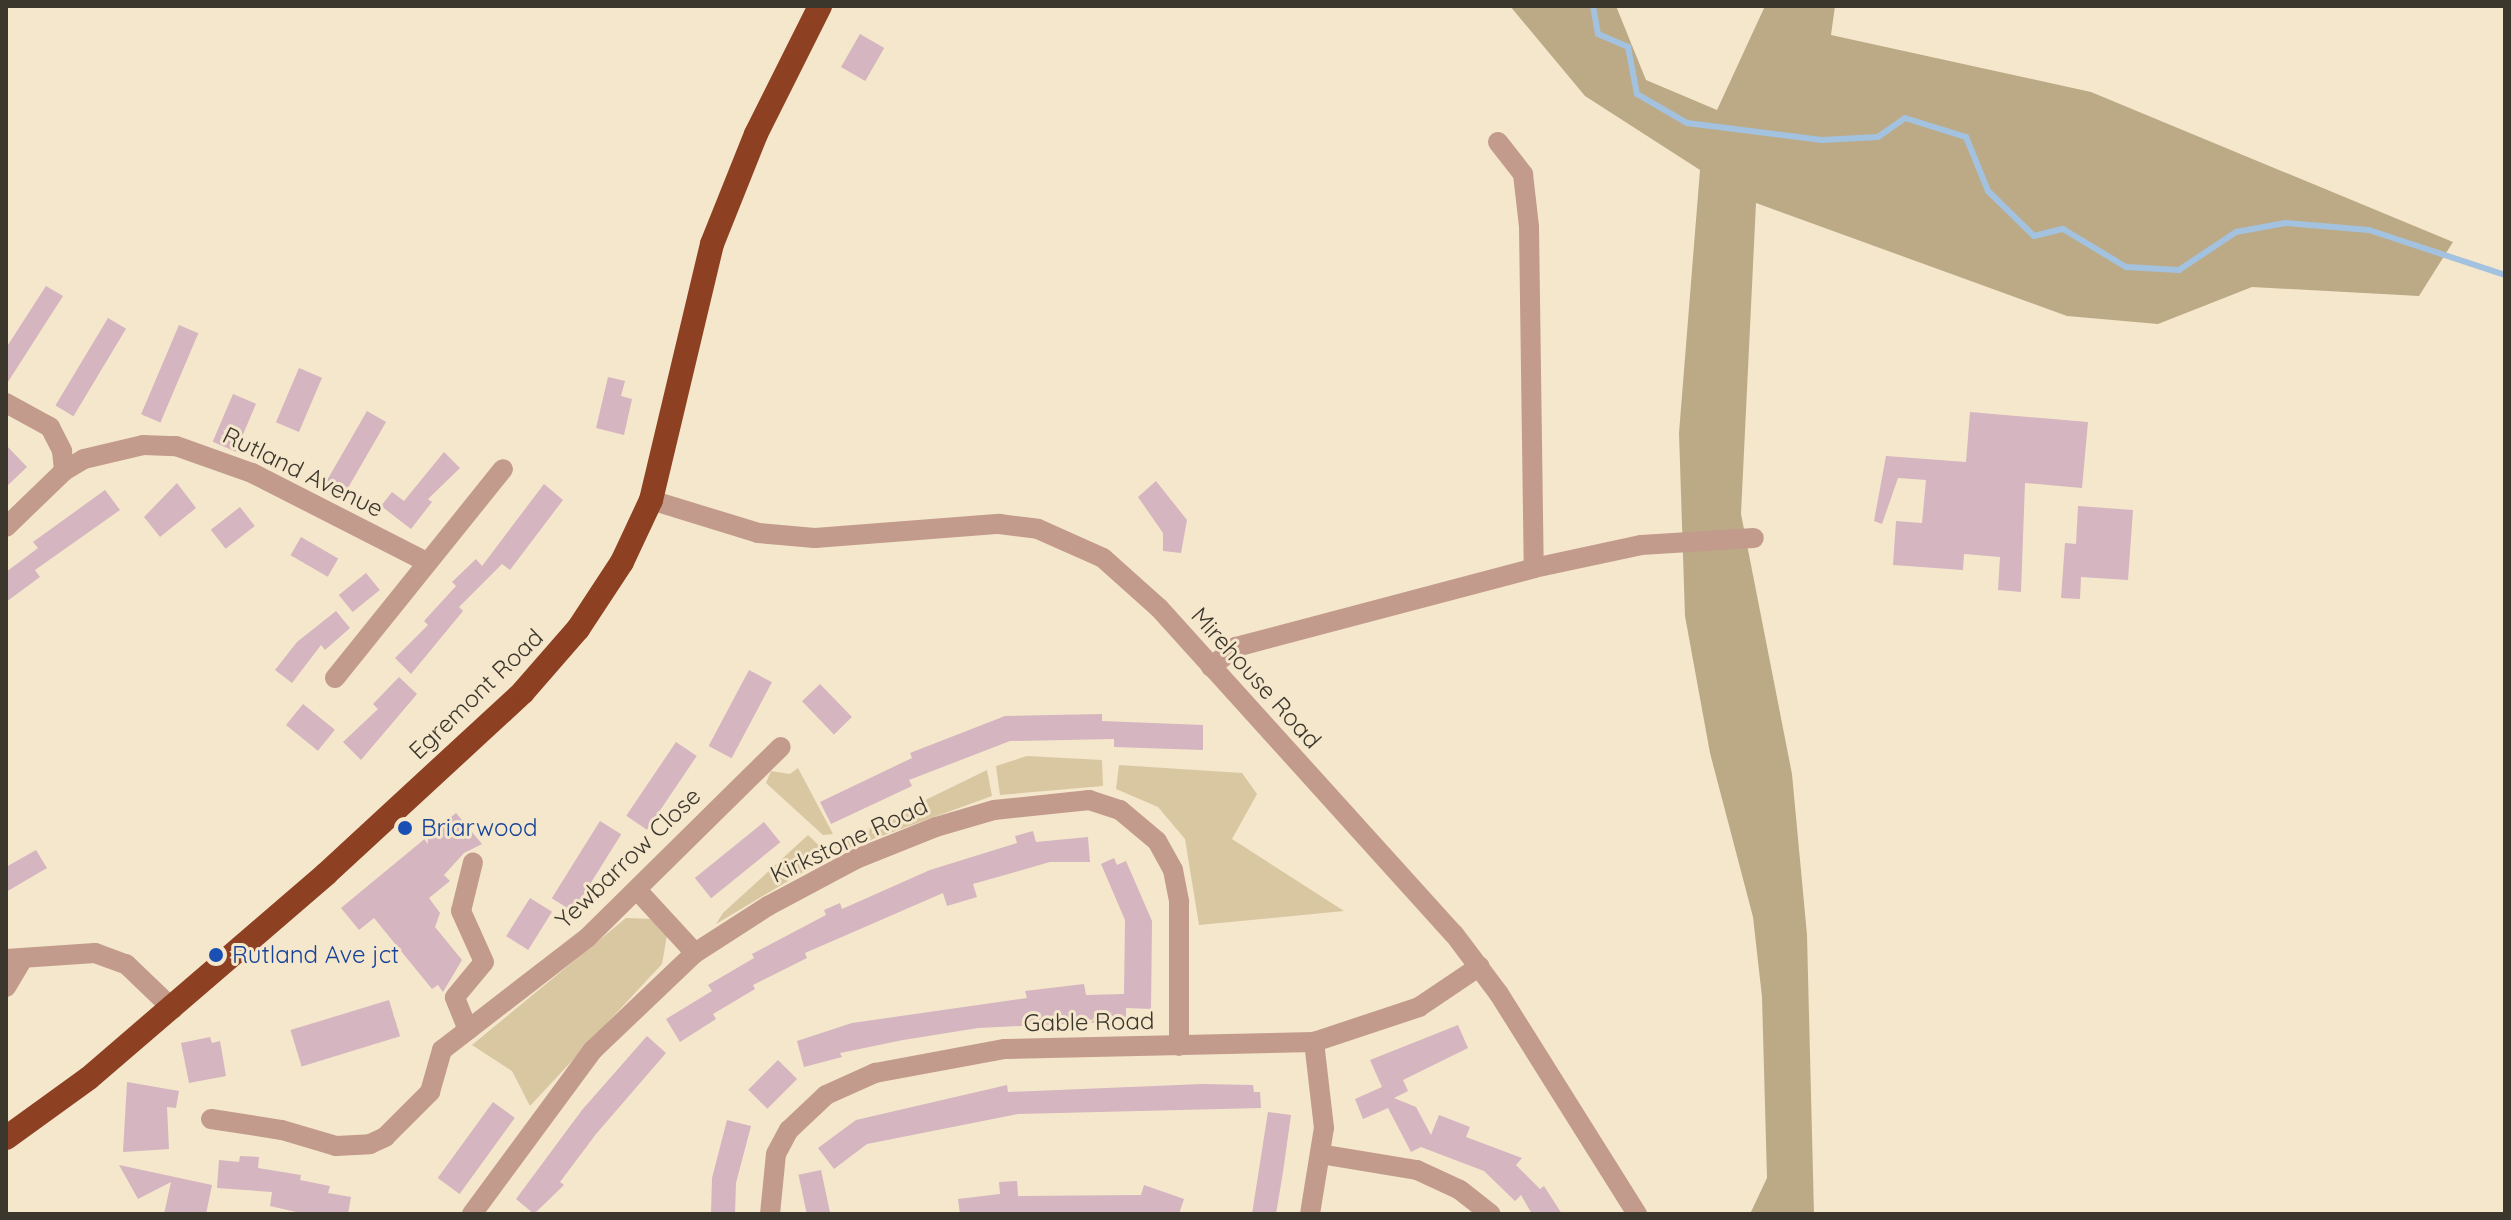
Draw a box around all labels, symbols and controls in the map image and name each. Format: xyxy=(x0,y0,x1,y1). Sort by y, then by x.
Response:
street label: Rutland Avenue xyxy=(218,421,388,523)
street label: Mirehouse Road xyxy=(1185,601,1327,755)
street label: Egremont Road xyxy=(403,623,549,765)
street label: Yewbarrow Close xyxy=(550,781,706,935)
street label: Kirkstone Road xyxy=(766,791,932,889)
place label: Briarwood xyxy=(421,814,538,842)
marker: Briarwood xyxy=(396,819,414,837)
place label: Rutland Ave jct xyxy=(232,941,399,969)
marker: Rutland Ave jct xyxy=(207,946,225,964)
street label: Gable Road xyxy=(1023,1006,1155,1038)

